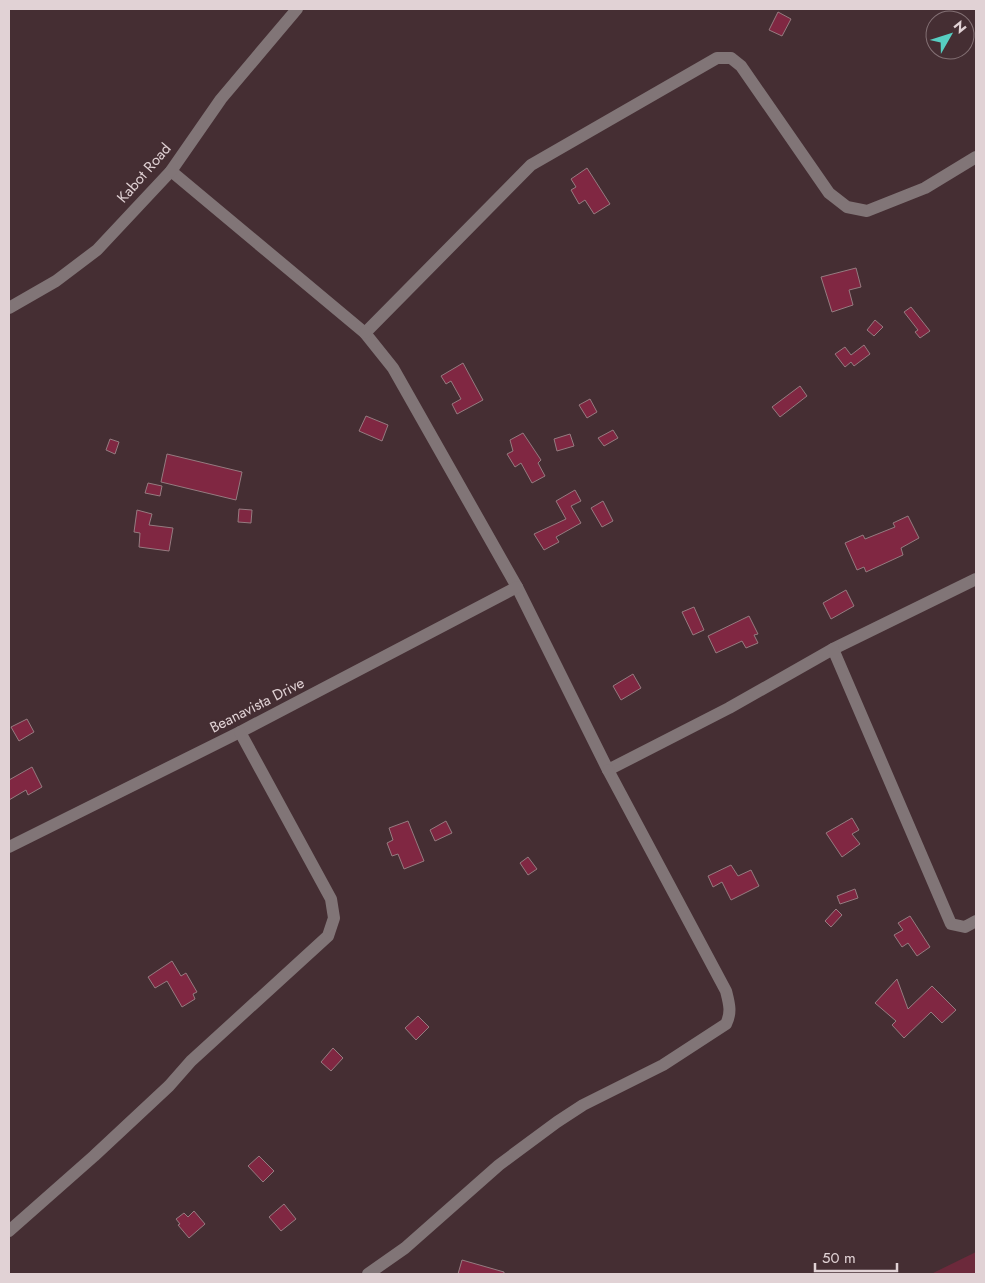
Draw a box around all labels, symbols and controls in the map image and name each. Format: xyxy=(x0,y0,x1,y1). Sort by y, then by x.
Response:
north arrow xyxy=(925,10,975,60)
text: N xyxy=(949,16,971,37)
street label: Kabot Road xyxy=(112,138,176,208)
street label: Beanavista Drive xyxy=(206,672,308,738)
scale bar xyxy=(815,1240,898,1272)
text: 50 m xyxy=(822,1247,856,1269)

